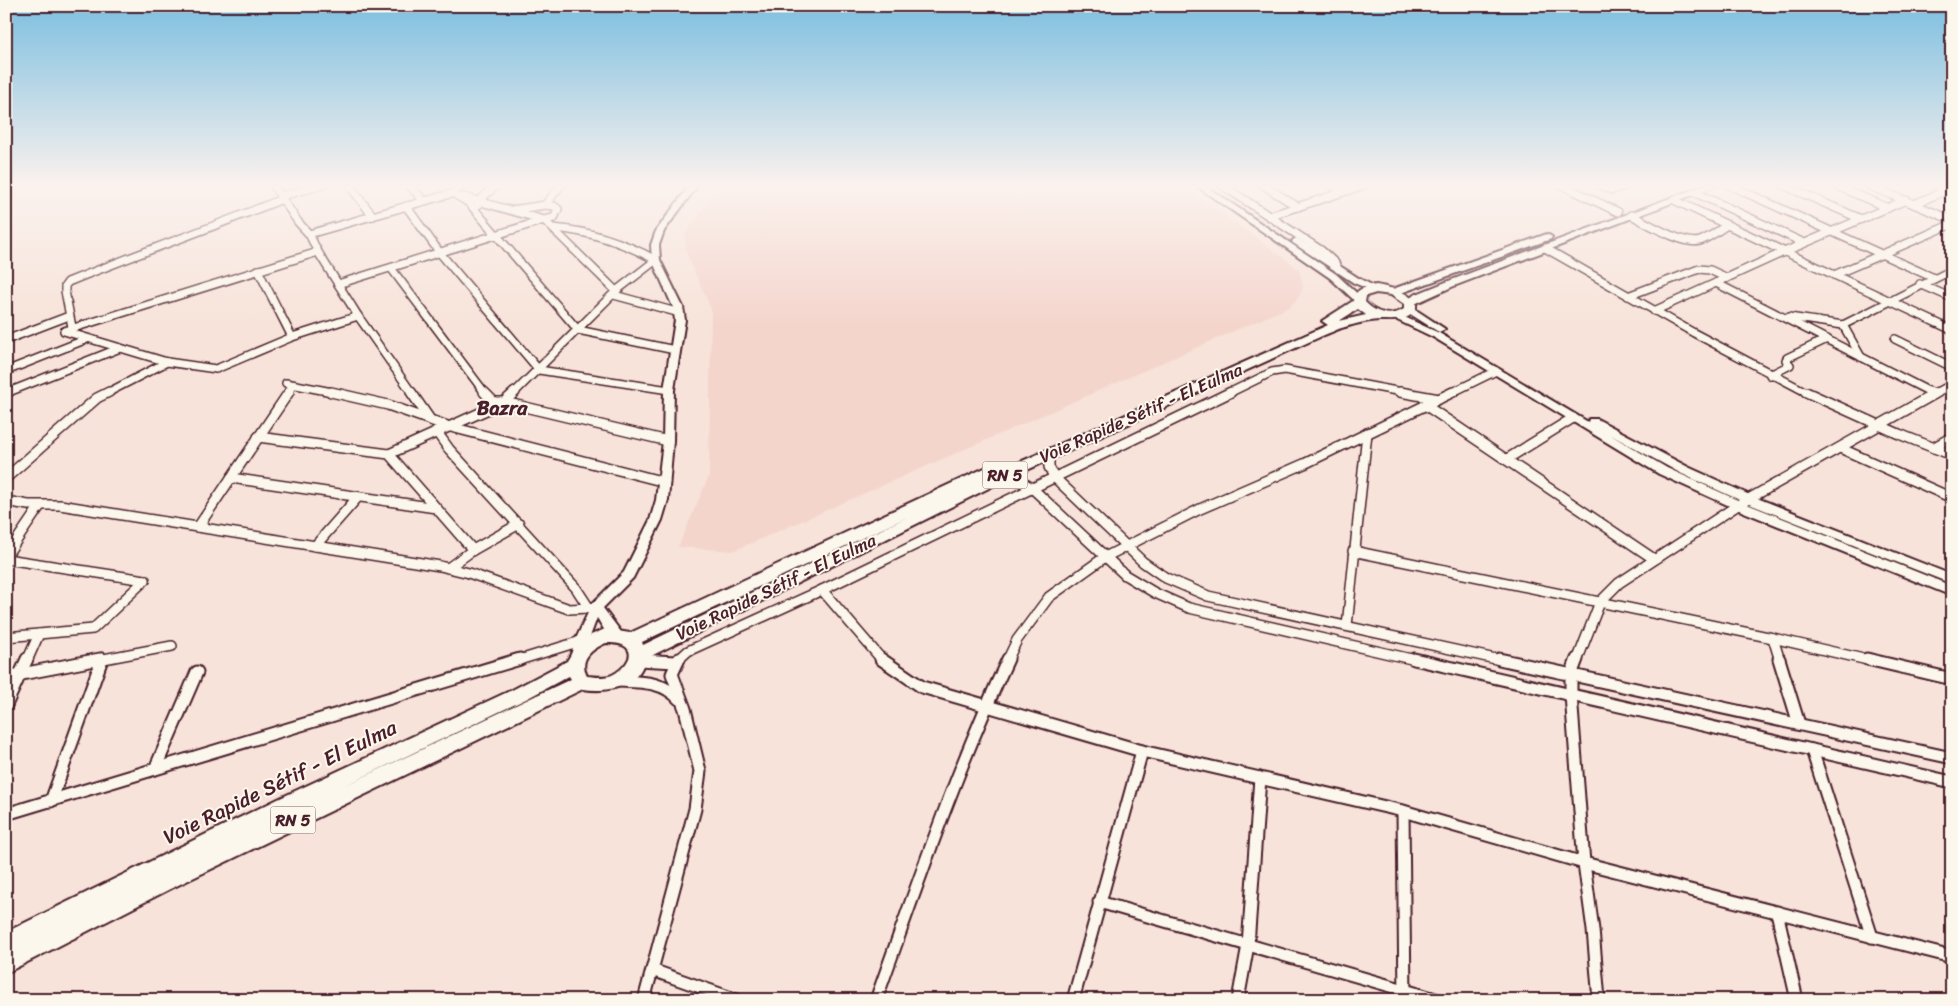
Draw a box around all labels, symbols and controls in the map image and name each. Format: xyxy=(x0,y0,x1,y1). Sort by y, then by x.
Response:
street label: Voie Rapide Sétif - El Eulma xyxy=(1034,353,1249,472)
district label: Bazra xyxy=(477,391,528,426)
road number: RN 5 xyxy=(982,462,1028,488)
street label: Voie Rapide Sétif - El Eulma xyxy=(670,524,883,650)
street label: Voie Rapide Sétif - El Eulma xyxy=(156,709,404,855)
road number: RN 5 xyxy=(270,806,316,834)

